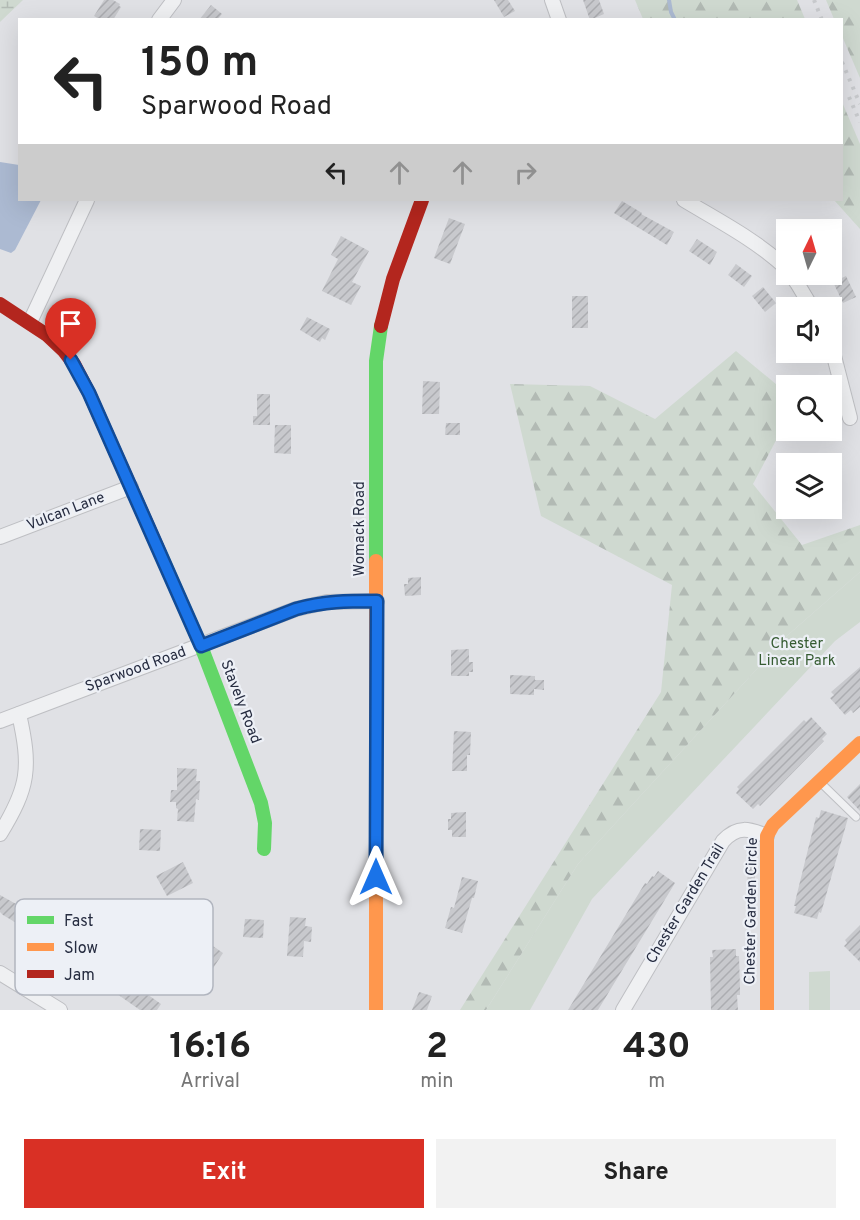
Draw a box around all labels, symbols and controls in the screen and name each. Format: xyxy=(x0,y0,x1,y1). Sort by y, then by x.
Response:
text: 150 m xyxy=(141,38,258,91)
icon: left xyxy=(42,42,120,120)
text: Sparwood Road xyxy=(141,90,332,124)
icon: left xyxy=(320,156,353,189)
icon: ahead xyxy=(383,156,416,189)
icon: ahead xyxy=(446,156,479,189)
icon: right xyxy=(509,156,542,189)
north arrow xyxy=(776,219,842,285)
map controls xyxy=(776,219,842,519)
button: sound xyxy=(776,297,842,363)
pin xyxy=(45,298,96,360)
icon: arrive xyxy=(54,307,87,340)
button: search xyxy=(776,375,842,441)
button: layers xyxy=(776,453,842,519)
street label: Womack Road xyxy=(351,481,370,577)
street label: Vulcan Lane xyxy=(24,488,108,536)
park label: Chester Linear Park xyxy=(758,635,836,671)
street label: Sparwood Road xyxy=(83,643,189,697)
street label: Stavely Road xyxy=(215,658,265,746)
street label: Chester Garden Circle xyxy=(741,837,763,985)
street label: Chester Garden Trail xyxy=(643,840,729,968)
position arrow xyxy=(344,845,408,909)
legend xyxy=(15,899,213,995)
text: Fast xyxy=(64,912,94,932)
text: Slow xyxy=(64,939,98,959)
text: Jam xyxy=(64,966,95,986)
text: 16:16 xyxy=(169,1025,251,1071)
text: 2 xyxy=(426,1025,448,1071)
text: 430 xyxy=(623,1025,691,1071)
text: Arrival xyxy=(180,1069,240,1095)
text: min xyxy=(420,1069,454,1095)
text: m xyxy=(648,1069,665,1095)
button: Exit xyxy=(24,1139,424,1208)
button: Share xyxy=(436,1139,836,1208)

